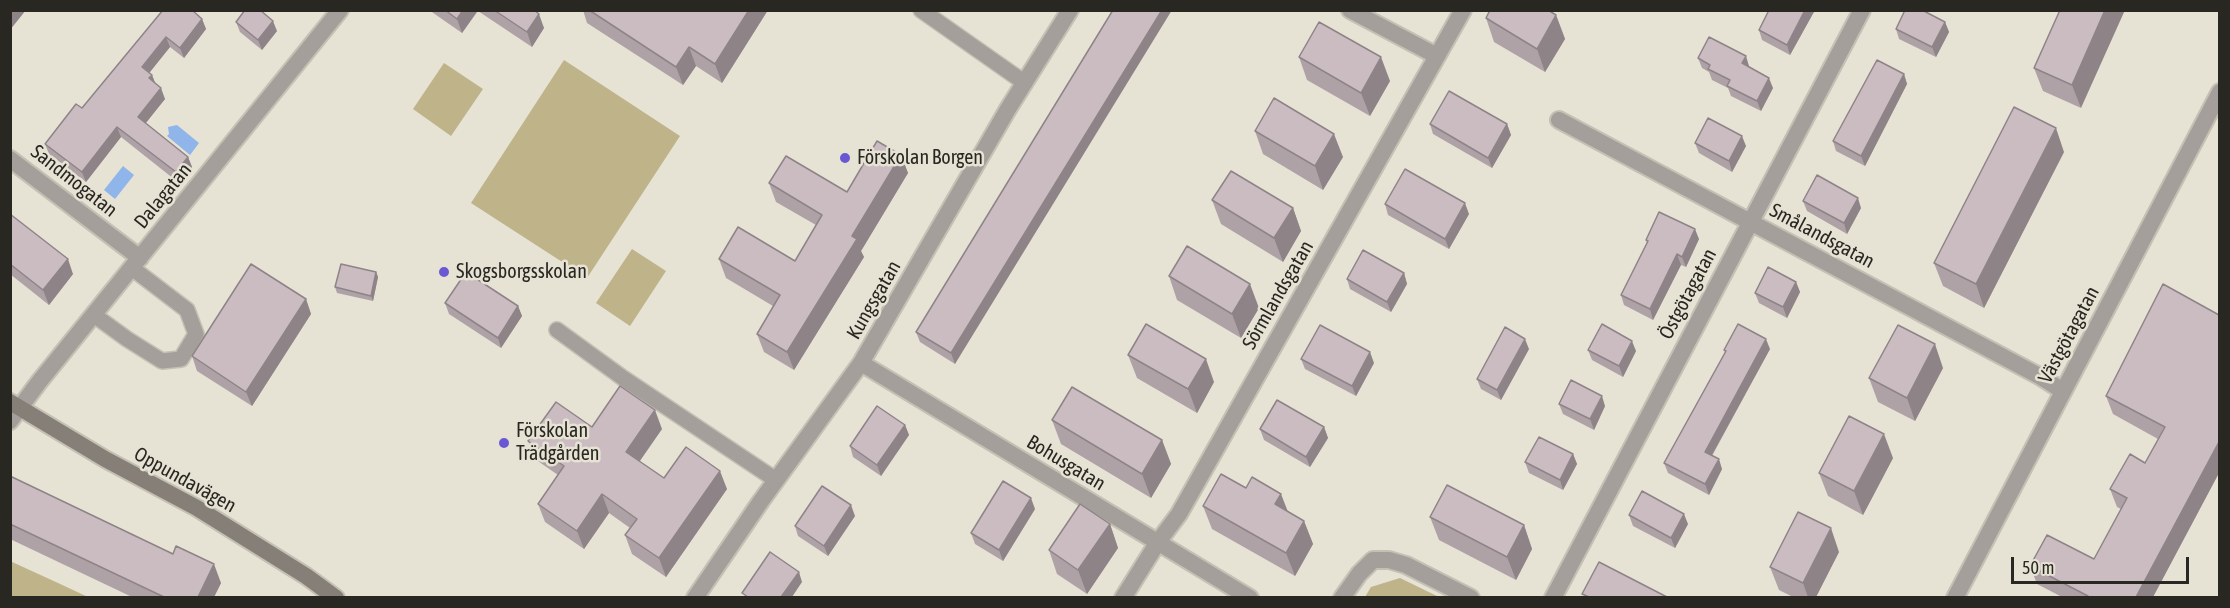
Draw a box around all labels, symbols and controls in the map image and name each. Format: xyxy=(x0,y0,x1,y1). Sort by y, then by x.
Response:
street label: Sandmogatan xyxy=(26,140,122,222)
place label: Förskolan Borgen xyxy=(857,146,983,170)
marker: Förskolan Borgen xyxy=(838,151,852,165)
street label: Dalagatan xyxy=(129,158,197,234)
street label: Smålandsgatan xyxy=(1766,198,1878,274)
street label: Sörmlandsgatan xyxy=(1237,237,1319,353)
street label: Östgötagatan xyxy=(1654,244,1722,344)
street label: Kungsgatan xyxy=(842,256,906,344)
place label: Skogsborgsskolan xyxy=(456,260,587,284)
marker: Skogsborgsskolan xyxy=(437,265,451,279)
street label: Västgötagatan xyxy=(2033,282,2105,388)
place label: Förskolan Trädgården xyxy=(516,419,600,466)
street label: Bohusgatan xyxy=(1022,430,1110,496)
marker: Förskolan Trädgården xyxy=(497,436,511,450)
street label: Oppundavägen xyxy=(130,442,240,518)
scale bar xyxy=(2014,545,2192,583)
text: 50 m xyxy=(2022,557,2054,578)

